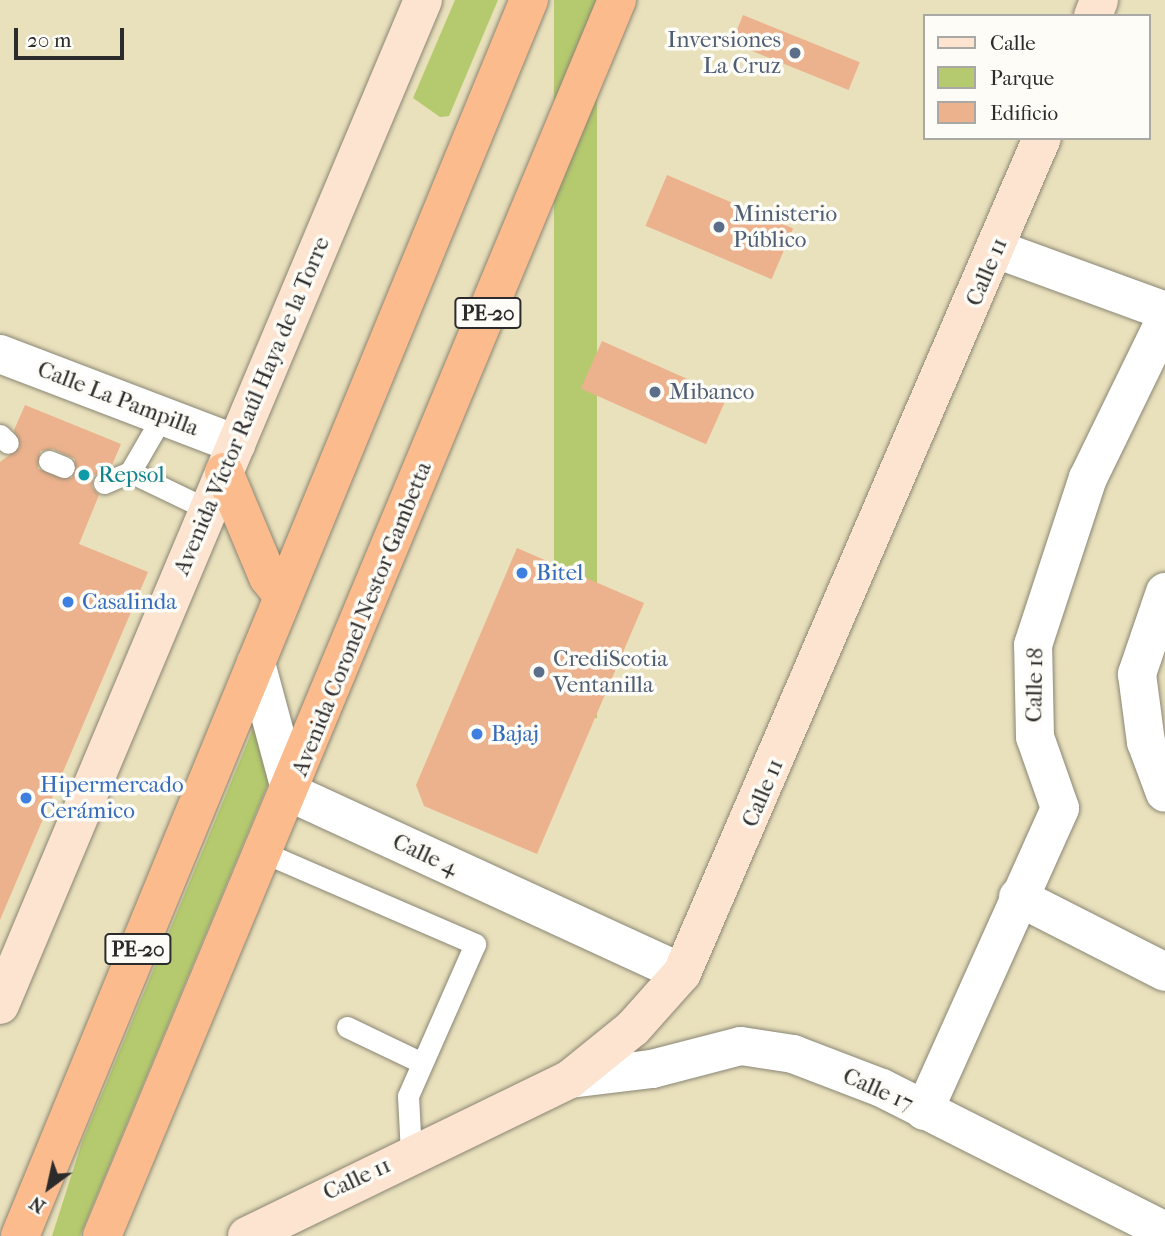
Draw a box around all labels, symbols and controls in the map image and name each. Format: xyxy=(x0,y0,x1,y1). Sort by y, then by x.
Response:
scale bar xyxy=(18,14,128,58)
legend xyxy=(923,14,1151,140)
place label: Inversiones La Cruz xyxy=(667,26,781,80)
text: 20 m xyxy=(27,28,71,52)
text: Calle xyxy=(990,31,1036,55)
marker: Inversiones La Cruz xyxy=(787,45,803,61)
text: Parque xyxy=(990,66,1054,90)
text: Edificio xyxy=(990,101,1058,125)
place label: Ministerio Público xyxy=(733,200,837,254)
marker: Ministerio Público xyxy=(711,219,727,235)
street label: Avenida Víctor Raúl Haya de la Torre xyxy=(168,233,336,579)
street label: Calle 11 xyxy=(960,234,1014,310)
road number: PE-20 xyxy=(453,296,523,330)
street label: Calle La Pampilla xyxy=(33,356,203,442)
place label: Mibanco xyxy=(669,378,754,406)
marker: Mibanco xyxy=(647,384,663,400)
street label: Avenida Coronel Nestor Gambetta xyxy=(286,458,438,780)
place label: Repsol xyxy=(98,461,165,489)
marker: Repsol xyxy=(76,467,92,483)
place label: Bitel xyxy=(536,559,583,587)
marker: Bitel xyxy=(514,565,530,581)
place label: Casalinda xyxy=(82,588,177,616)
marker: Casalinda xyxy=(60,594,76,610)
place label: CrediScotia Ventanilla xyxy=(553,645,668,699)
street label: Calle 18 xyxy=(1021,647,1049,723)
marker: CrediScotia Ventanilla xyxy=(531,664,547,680)
place label: Bajaj xyxy=(491,720,539,748)
marker: Bajaj xyxy=(469,726,485,742)
street label: Calle 11 xyxy=(736,755,790,831)
place label: Hipermercado Cerámico xyxy=(40,771,184,825)
marker: Hipermercado Cerámico xyxy=(18,790,34,806)
street label: Calle 4 xyxy=(388,828,462,882)
road number: PE-20 xyxy=(103,932,173,967)
street label: Calle 17 xyxy=(838,1062,918,1118)
street label: Calle 11 xyxy=(319,1151,395,1207)
north arrow xyxy=(14,1152,84,1222)
text: N xyxy=(26,1191,50,1218)

